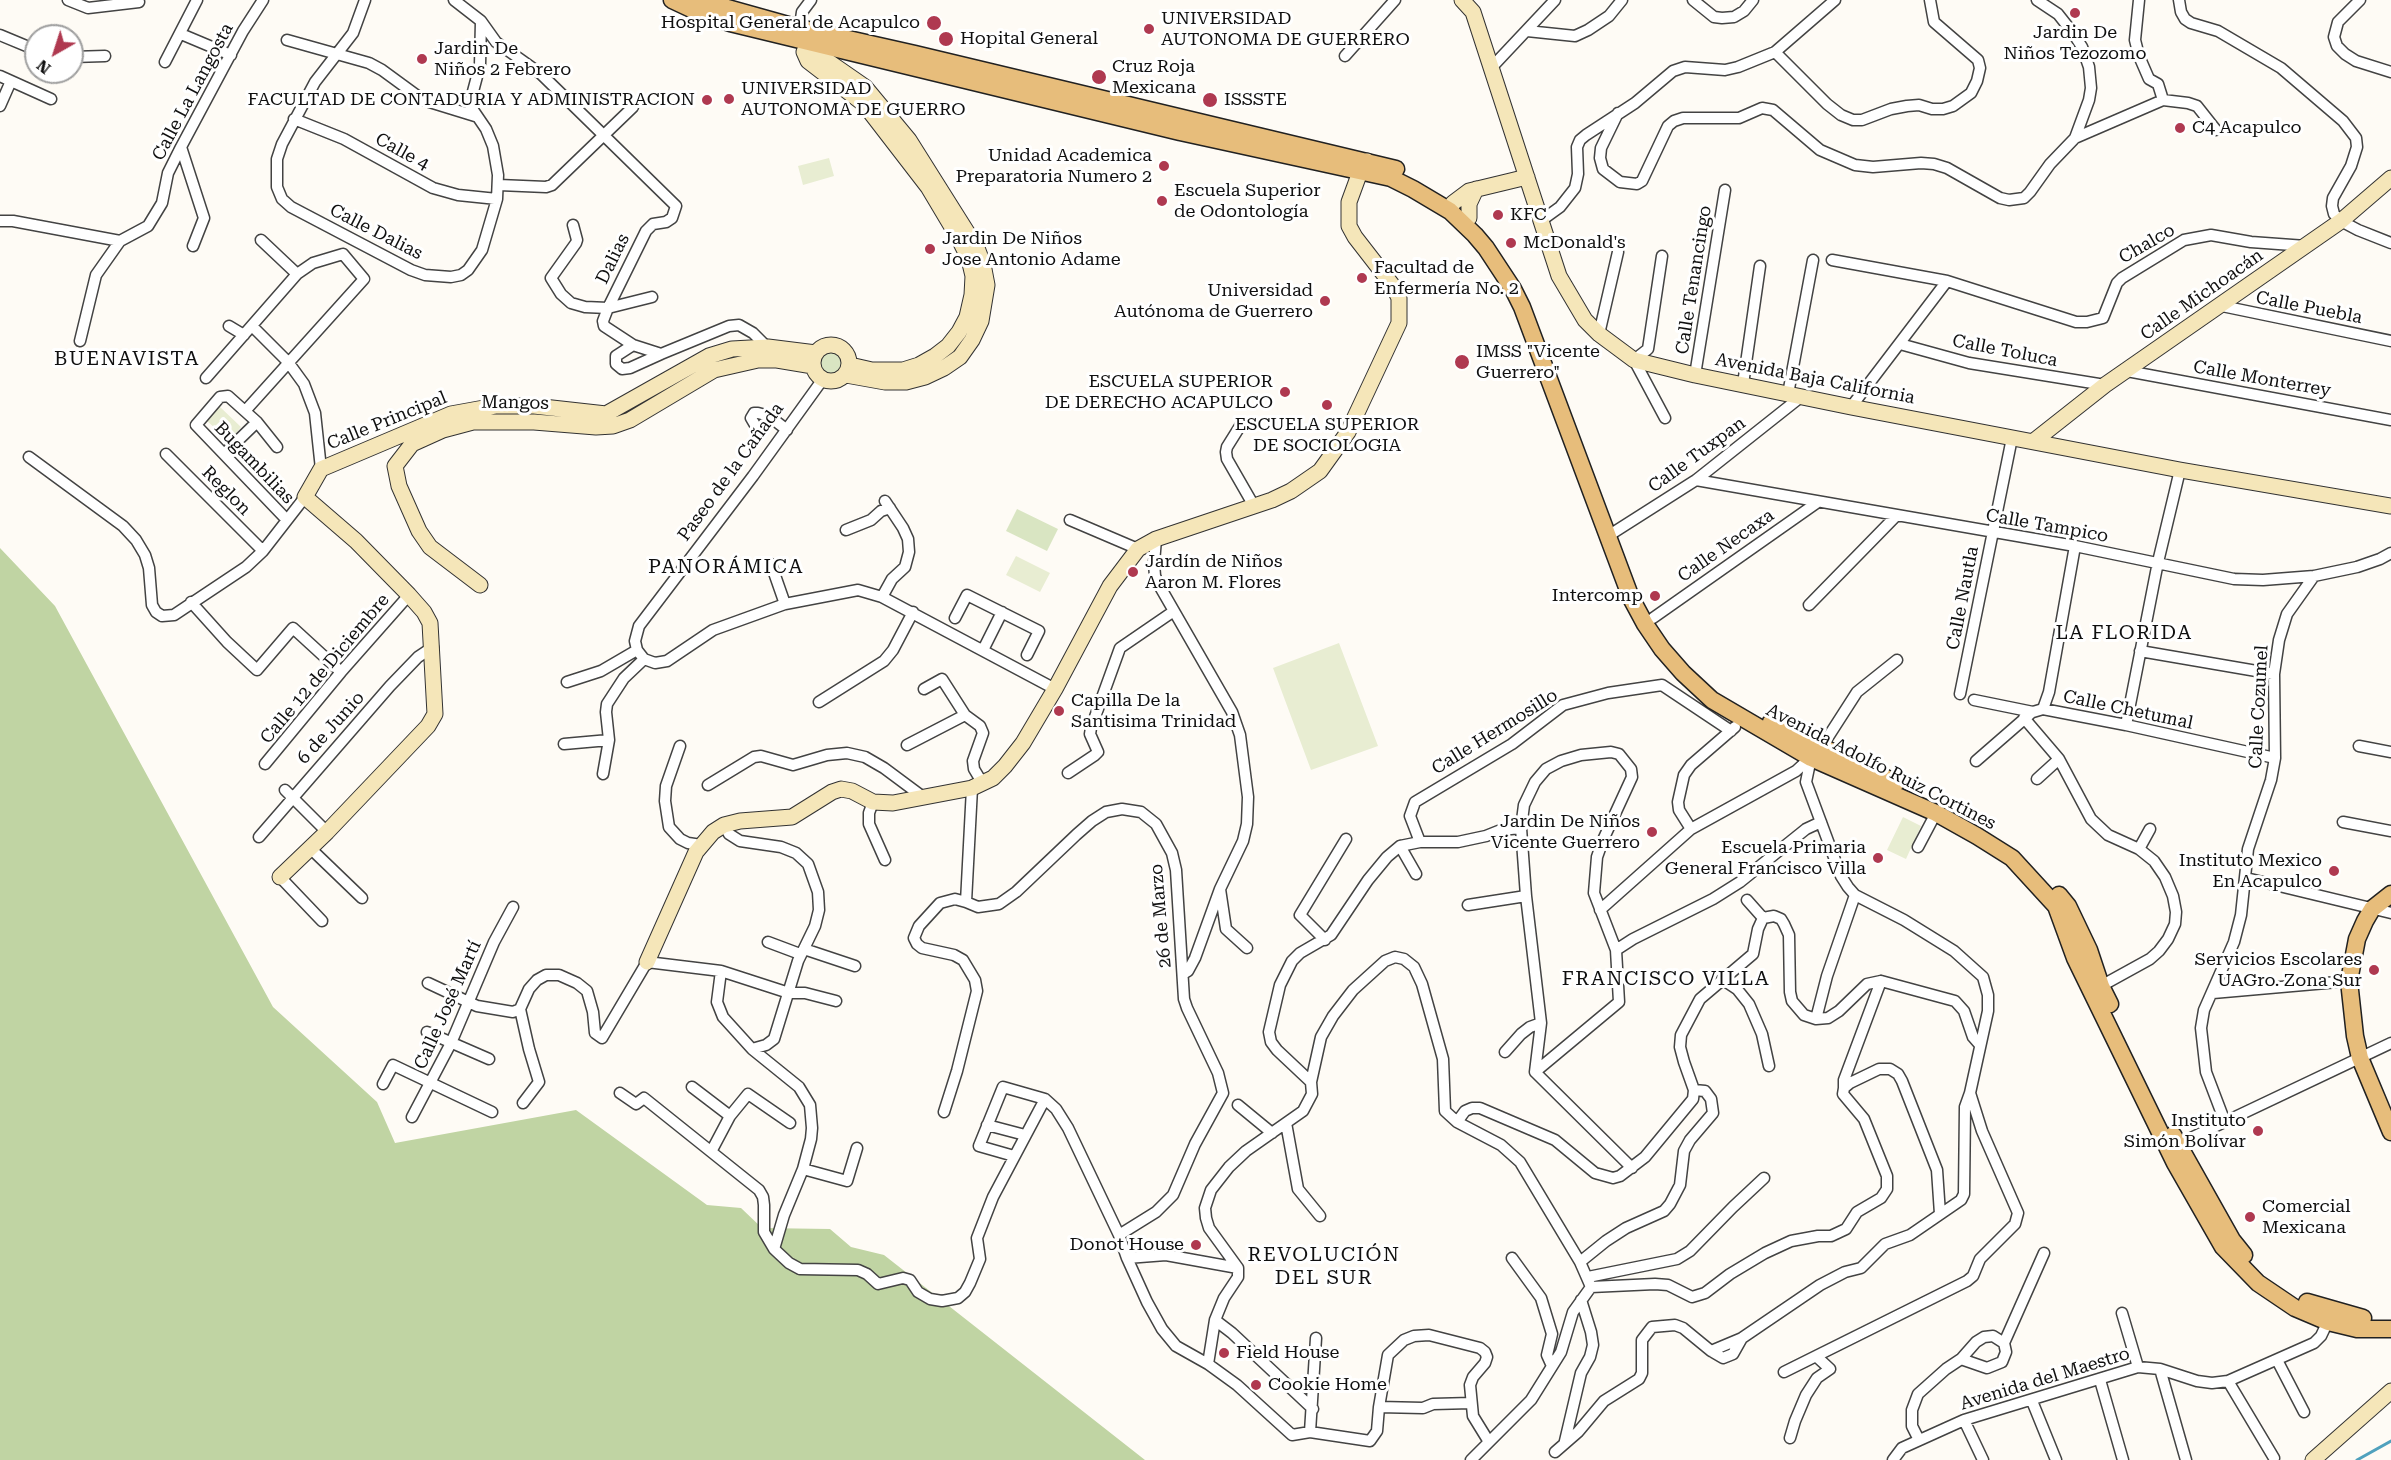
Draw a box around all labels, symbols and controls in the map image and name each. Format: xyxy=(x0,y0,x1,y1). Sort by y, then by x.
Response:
marker: Jardin De Niños Tezozomo xyxy=(2068,6,2082,20)
place label: UNIVERSIDAD AUTONOMA DE GUERRERO xyxy=(1161,8,1410,50)
place label: Hospital General de Acapulco xyxy=(661,12,920,34)
marker: Hospital General de Acapulco xyxy=(925,14,943,32)
street label: Calle La Langosta xyxy=(148,20,238,164)
marker: UNIVERSIDAD AUTONOMA DE GUERRERO xyxy=(1142,22,1156,36)
place label: Jardin De Niños Tezozomo xyxy=(2003,22,2147,64)
north arrow xyxy=(24,24,84,84)
place label: Hopital General xyxy=(960,28,1098,50)
marker: Hopital General xyxy=(937,30,955,48)
place label: Jardin De Niños 2 Febrero xyxy=(434,38,571,80)
marker: Jardin De Niños 2 Febrero xyxy=(415,52,429,66)
text: N xyxy=(33,56,54,78)
place label: Cruz Roja Mexicana xyxy=(1112,56,1196,98)
marker: Cruz Roja Mexicana xyxy=(1090,68,1108,86)
place label: UNIVERSIDAD AUTONOMA DE GUERRO xyxy=(741,78,966,121)
place label: FACULTAD DE CONTADURIA Y ADMINISTRACION xyxy=(248,89,695,111)
place label: ISSSTE xyxy=(1224,89,1287,111)
marker: ISSSTE xyxy=(1201,91,1219,109)
marker: UNIVERSIDAD AUTONOMA DE GUERRO xyxy=(722,92,736,106)
marker: FACULTAD DE CONTADURIA Y ADMINISTRACION xyxy=(700,93,714,107)
place label: C4 Acapulco xyxy=(2192,117,2302,139)
marker: C4 Acapulco xyxy=(2173,121,2187,135)
street label: Calle 4 xyxy=(371,128,433,176)
place label: Unidad Academica Preparatoria Numero 2 xyxy=(955,145,1152,188)
marker: Unidad Academica Preparatoria Numero 2 xyxy=(1157,159,1171,173)
place label: Escuela Superior de Odontología xyxy=(1174,180,1321,222)
marker: Escuela Superior de Odontología xyxy=(1155,194,1169,208)
street label: Calle Dalias xyxy=(326,199,426,265)
place label: KFC xyxy=(1510,204,1547,226)
street label: Calle Tenancingo xyxy=(1672,204,1716,356)
marker: KFC xyxy=(1491,208,1505,222)
street label: Chalco xyxy=(2115,219,2179,269)
place label: Jardin De Niños Jose Antonio Adame xyxy=(942,228,1121,270)
street label: Dalias xyxy=(592,230,634,288)
place label: McDonald's xyxy=(1523,232,1626,254)
marker: McDonald's xyxy=(1504,236,1518,250)
marker: Jardin De Niños Jose Antonio Adame xyxy=(923,242,937,256)
street label: Calle Michoacán xyxy=(2137,245,2267,345)
place label: Facultad de Enfermería No. 2 xyxy=(1374,257,1519,300)
marker: Facultad de Enfermería No. 2 xyxy=(1355,271,1369,285)
place label: Universidad Autónoma de Guerrero xyxy=(1114,280,1313,322)
street label: Calle Puebla xyxy=(2254,287,2364,329)
marker: Universidad Autónoma de Guerrero xyxy=(1318,294,1332,308)
street label: Calle Toluca xyxy=(1951,330,2059,372)
place label: IMSS "Vicente Guerrero" xyxy=(1476,341,1600,384)
district label: BUENAVISTA xyxy=(54,347,200,371)
street label: Avenida Baja California xyxy=(1713,349,1917,409)
marker: IMSS "Vicente Guerrero" xyxy=(1453,353,1471,371)
street label: Calle Monterrey xyxy=(2192,356,2332,402)
place label: ESCUELA SUPERIOR DE DERECHO ACAPULCO xyxy=(1045,371,1273,413)
marker: ESCUELA SUPERIOR DE DERECHO ACAPULCO xyxy=(1278,385,1292,399)
street label: Calle Principal xyxy=(324,387,450,455)
street label: Mangos xyxy=(481,392,549,414)
marker: ESCUELA SUPERIOR DE SOCIOLOGIA xyxy=(1320,398,1334,412)
street label: Paseo de la Cañada xyxy=(674,399,788,545)
street label: Calle Tuxpan xyxy=(1644,413,1750,497)
place label: ESCUELA SUPERIOR DE SOCIOLOGIA xyxy=(1235,414,1419,456)
street label: Bugambilias xyxy=(209,417,299,509)
street label: Reglon xyxy=(197,462,255,520)
street label: Calle Necaxa xyxy=(1674,505,1778,587)
street label: Calle Tampico xyxy=(1984,505,2110,547)
street label: Calle Nautla xyxy=(1942,544,1984,652)
place label: Jardín de Niños Aaron M. Flores xyxy=(1145,551,1282,594)
district label: PANORÁMICA xyxy=(648,555,804,579)
marker: Jardín de Niños Aaron M. Flores xyxy=(1126,565,1140,579)
place label: Intercomp xyxy=(1552,585,1643,607)
marker: Intercomp xyxy=(1648,589,1662,603)
street label: Calle 12 de Diciembre xyxy=(256,590,394,748)
district label: LA FLORIDA xyxy=(2055,621,2193,645)
street label: Calle Cozumel xyxy=(2245,645,2273,769)
street label: Calle Hermosillo xyxy=(1428,685,1562,779)
street label: Calle Chetumal xyxy=(2061,686,2195,734)
street label: 6 de Junio xyxy=(293,687,369,769)
place label: Capilla De la Santisima Trinidad xyxy=(1071,690,1236,732)
street label: Avenida Adolfo Ruiz Cortines xyxy=(1763,700,1999,834)
marker: Capilla De la Santisima Trinidad xyxy=(1052,704,1066,718)
place label: Jardin De Niños Vicente Guerrero xyxy=(1491,811,1640,854)
marker: Jardin De Niños Vicente Guerrero xyxy=(1645,825,1659,839)
place label: Escuela Primaria General Francisco Villa xyxy=(1665,837,1866,880)
place label: Instituto Mexico En Acapulco xyxy=(2179,850,2322,892)
marker: Escuela Primaria General Francisco Villa xyxy=(1871,851,1885,865)
street label: 26 de Marzo xyxy=(1146,863,1176,969)
marker: Instituto Mexico En Acapulco xyxy=(2327,864,2341,878)
street label: Calle José Martí xyxy=(410,937,486,1073)
place label: Servicios Escolares UAGro. Zona Sur xyxy=(2194,949,2362,992)
marker: Servicios Escolares UAGro. Zona Sur xyxy=(2367,963,2381,977)
district label: FRANCISCO VILLA xyxy=(1562,967,1770,991)
place label: Instituto Simón Bolívar xyxy=(2124,1110,2246,1152)
marker: Instituto Simón Bolívar xyxy=(2251,1124,2265,1138)
place label: Comercial Mexicana xyxy=(2262,1196,2351,1238)
marker: Comercial Mexicana xyxy=(2243,1210,2257,1224)
place label: Donot House xyxy=(1070,1234,1184,1256)
marker: Donot House xyxy=(1189,1238,1203,1252)
district label: REVOLUCIÓN DEL SUR xyxy=(1248,1243,1400,1290)
place label: Field House xyxy=(1236,1342,1339,1364)
street label: Avenida del Maestro xyxy=(1957,1343,2133,1415)
marker: Field House xyxy=(1217,1346,1231,1360)
place label: Cookie Home xyxy=(1268,1374,1387,1396)
marker: Cookie Home xyxy=(1249,1378,1263,1392)

